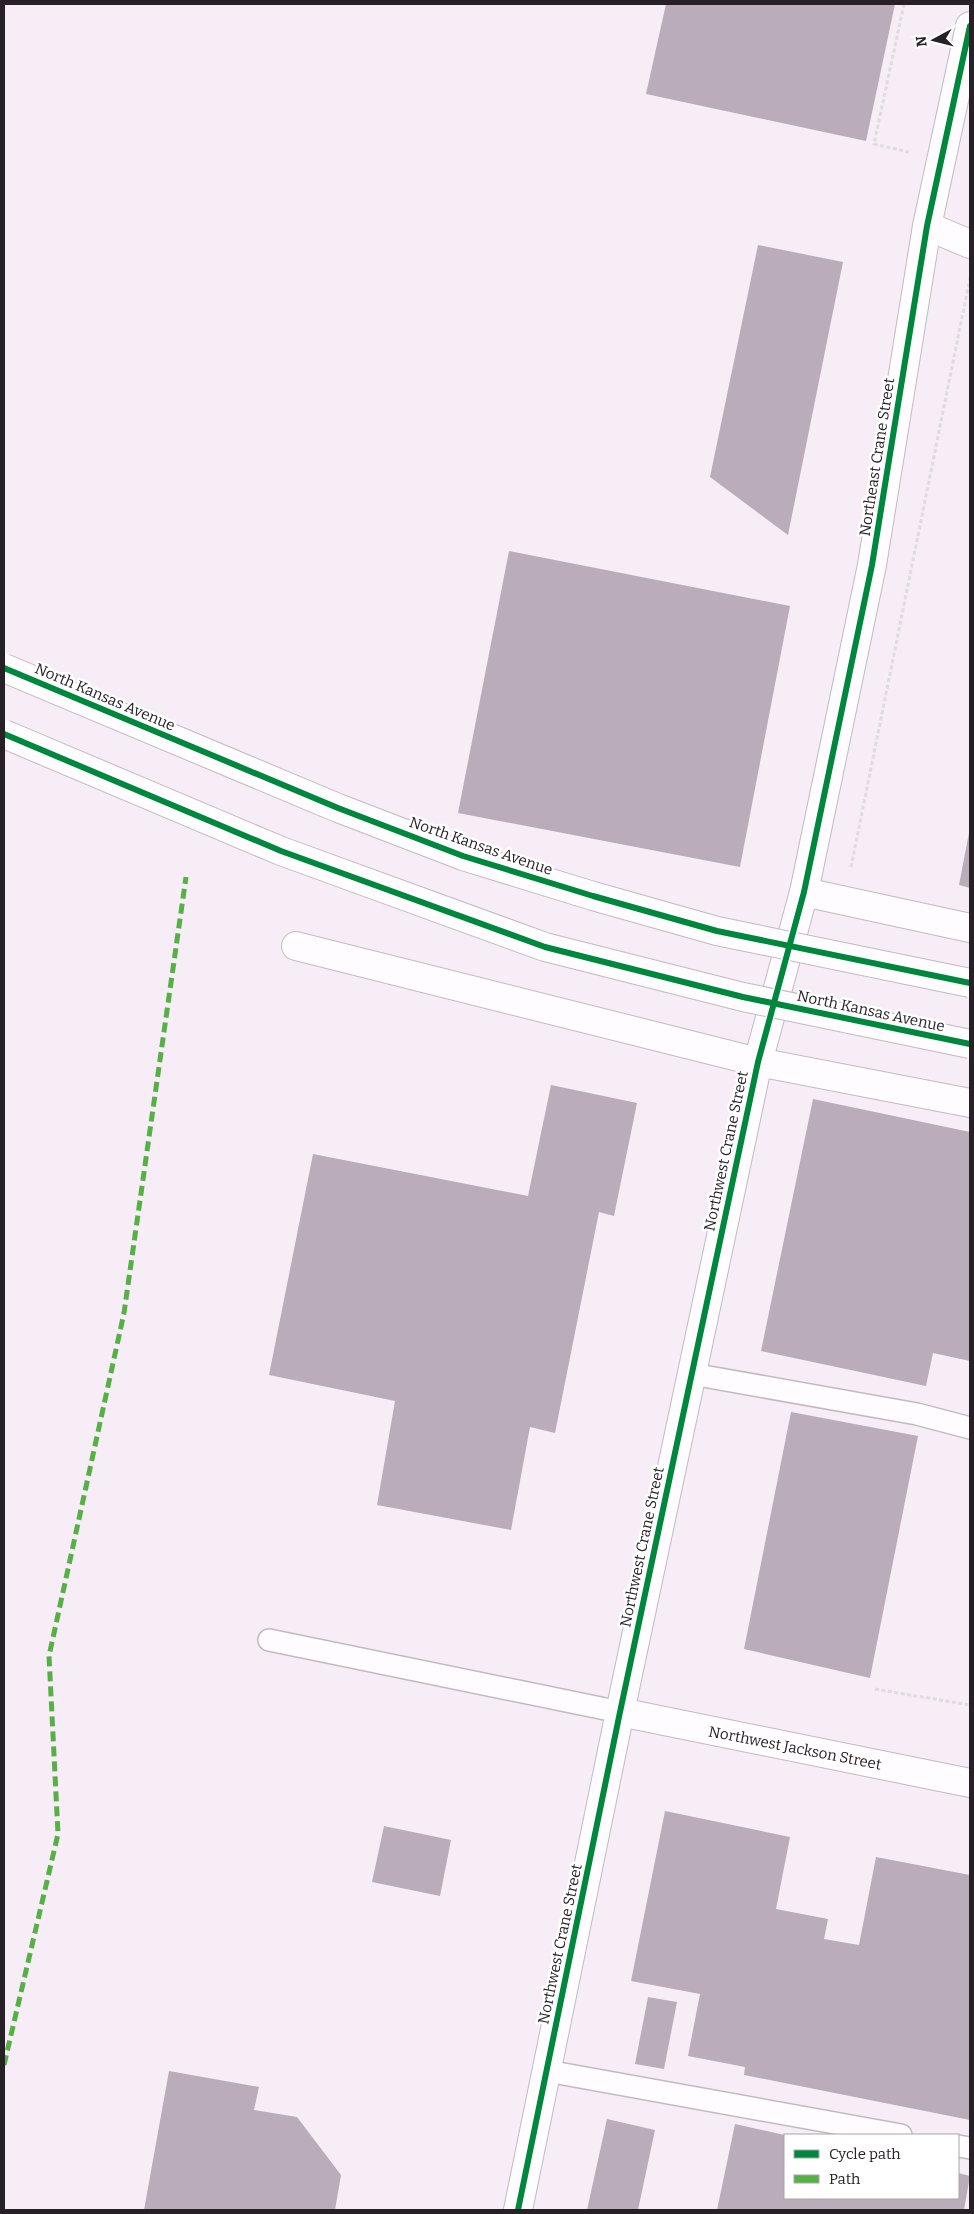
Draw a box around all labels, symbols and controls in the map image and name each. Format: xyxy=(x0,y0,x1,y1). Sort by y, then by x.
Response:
north arrow xyxy=(909,15,959,65)
text: N xyxy=(912,35,931,48)
street label: Northeast Crane Street xyxy=(856,376,899,538)
street label: North Kansas Avenue xyxy=(32,659,178,735)
street label: North Kansas Avenue xyxy=(407,813,555,879)
street label: North Kansas Avenue xyxy=(796,987,946,1035)
street label: Northwest Crane Street xyxy=(700,1069,752,1233)
street label: Northwest Crane Street xyxy=(616,1465,668,1629)
street label: Northwest Jackson Street xyxy=(707,1722,883,1774)
street label: Northwest Crane Street xyxy=(534,1862,586,2026)
legend xyxy=(784,2134,959,2199)
text: Cycle path xyxy=(829,2145,901,2163)
text: Path xyxy=(829,2170,861,2188)

